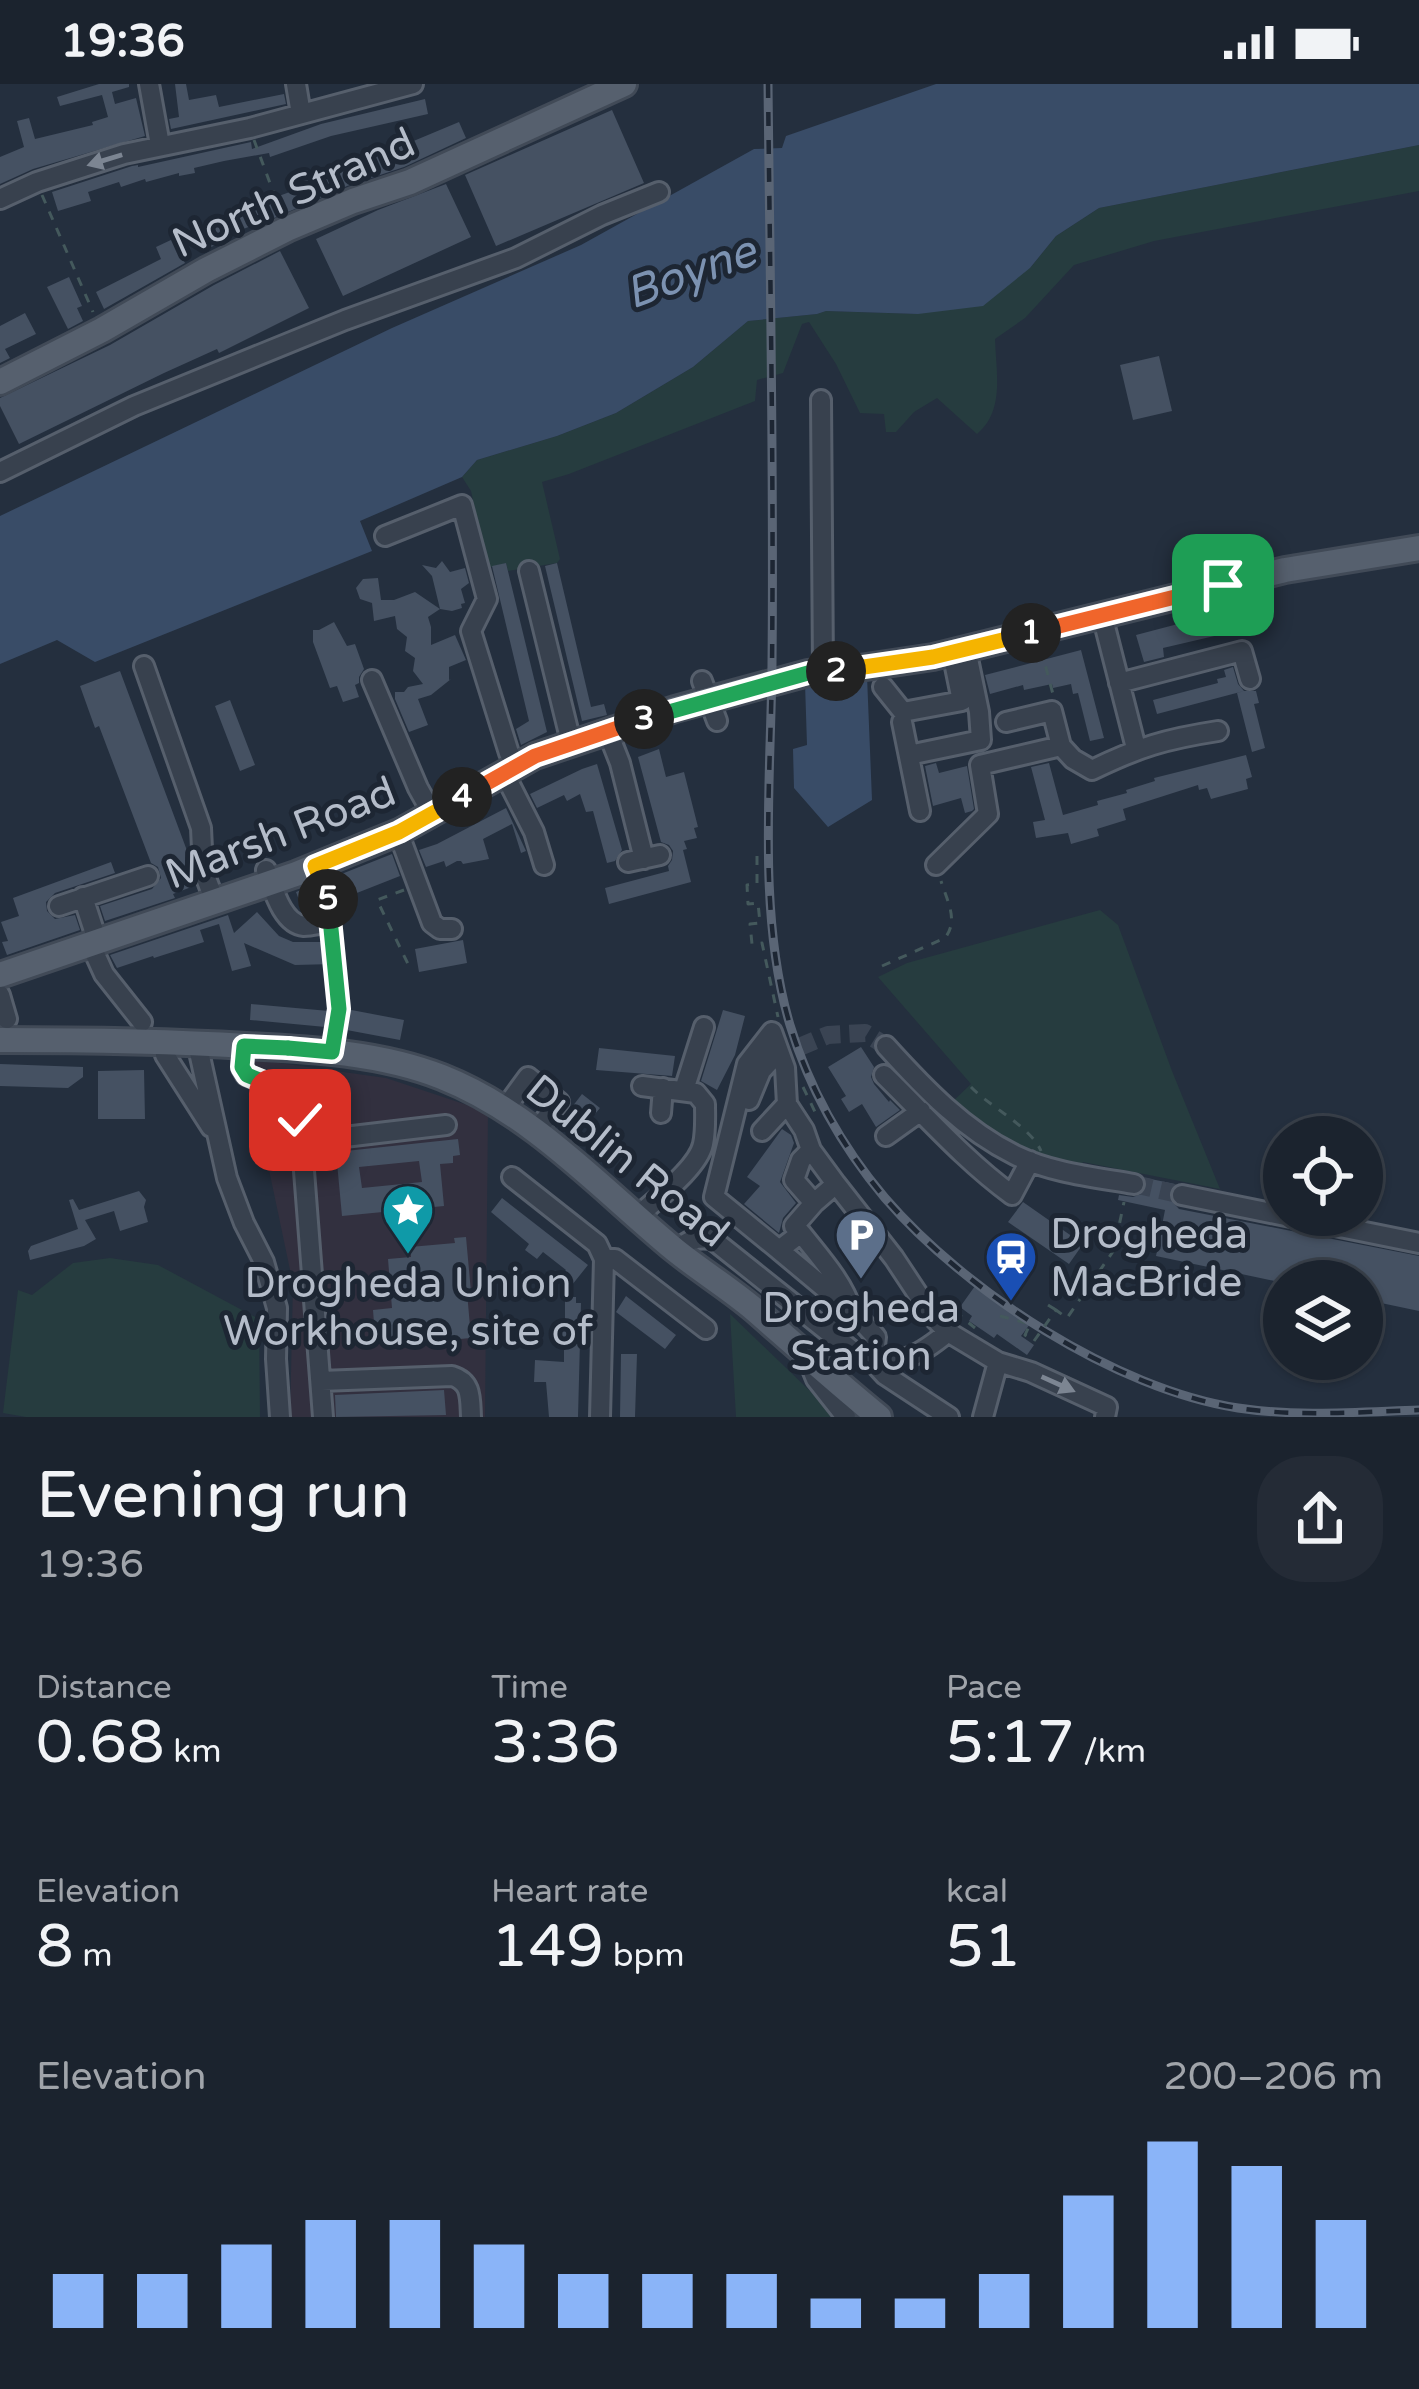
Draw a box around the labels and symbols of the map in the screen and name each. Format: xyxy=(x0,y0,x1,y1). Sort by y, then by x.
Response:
street label: North Strand xyxy=(164,117,423,270)
one-way arrow xyxy=(86,152,123,170)
water label: Boyne xyxy=(618,224,766,321)
pin xyxy=(1172,534,1274,636)
pin: 1 xyxy=(1001,603,1061,663)
pin: 2 xyxy=(806,641,866,701)
pin: 3 xyxy=(614,689,674,749)
street label: Marsh Road xyxy=(158,766,403,901)
pin: 4 xyxy=(432,767,492,827)
pin: 5 xyxy=(298,869,358,929)
street label: Dublin Road xyxy=(515,1064,739,1258)
pin xyxy=(249,1069,351,1171)
place icon: Drogheda Union Workhouse, site of xyxy=(380,1182,436,1256)
parking icon: Drogheda Station xyxy=(833,1207,889,1281)
place label: Drogheda MacBride xyxy=(1050,1209,1248,1308)
station icon: Drogheda MacBride xyxy=(983,1229,1039,1303)
place label: Drogheda Union Workhouse, site of xyxy=(223,1258,593,1357)
place label: Drogheda Station xyxy=(762,1283,960,1382)
one-way arrow xyxy=(1041,1375,1076,1395)

